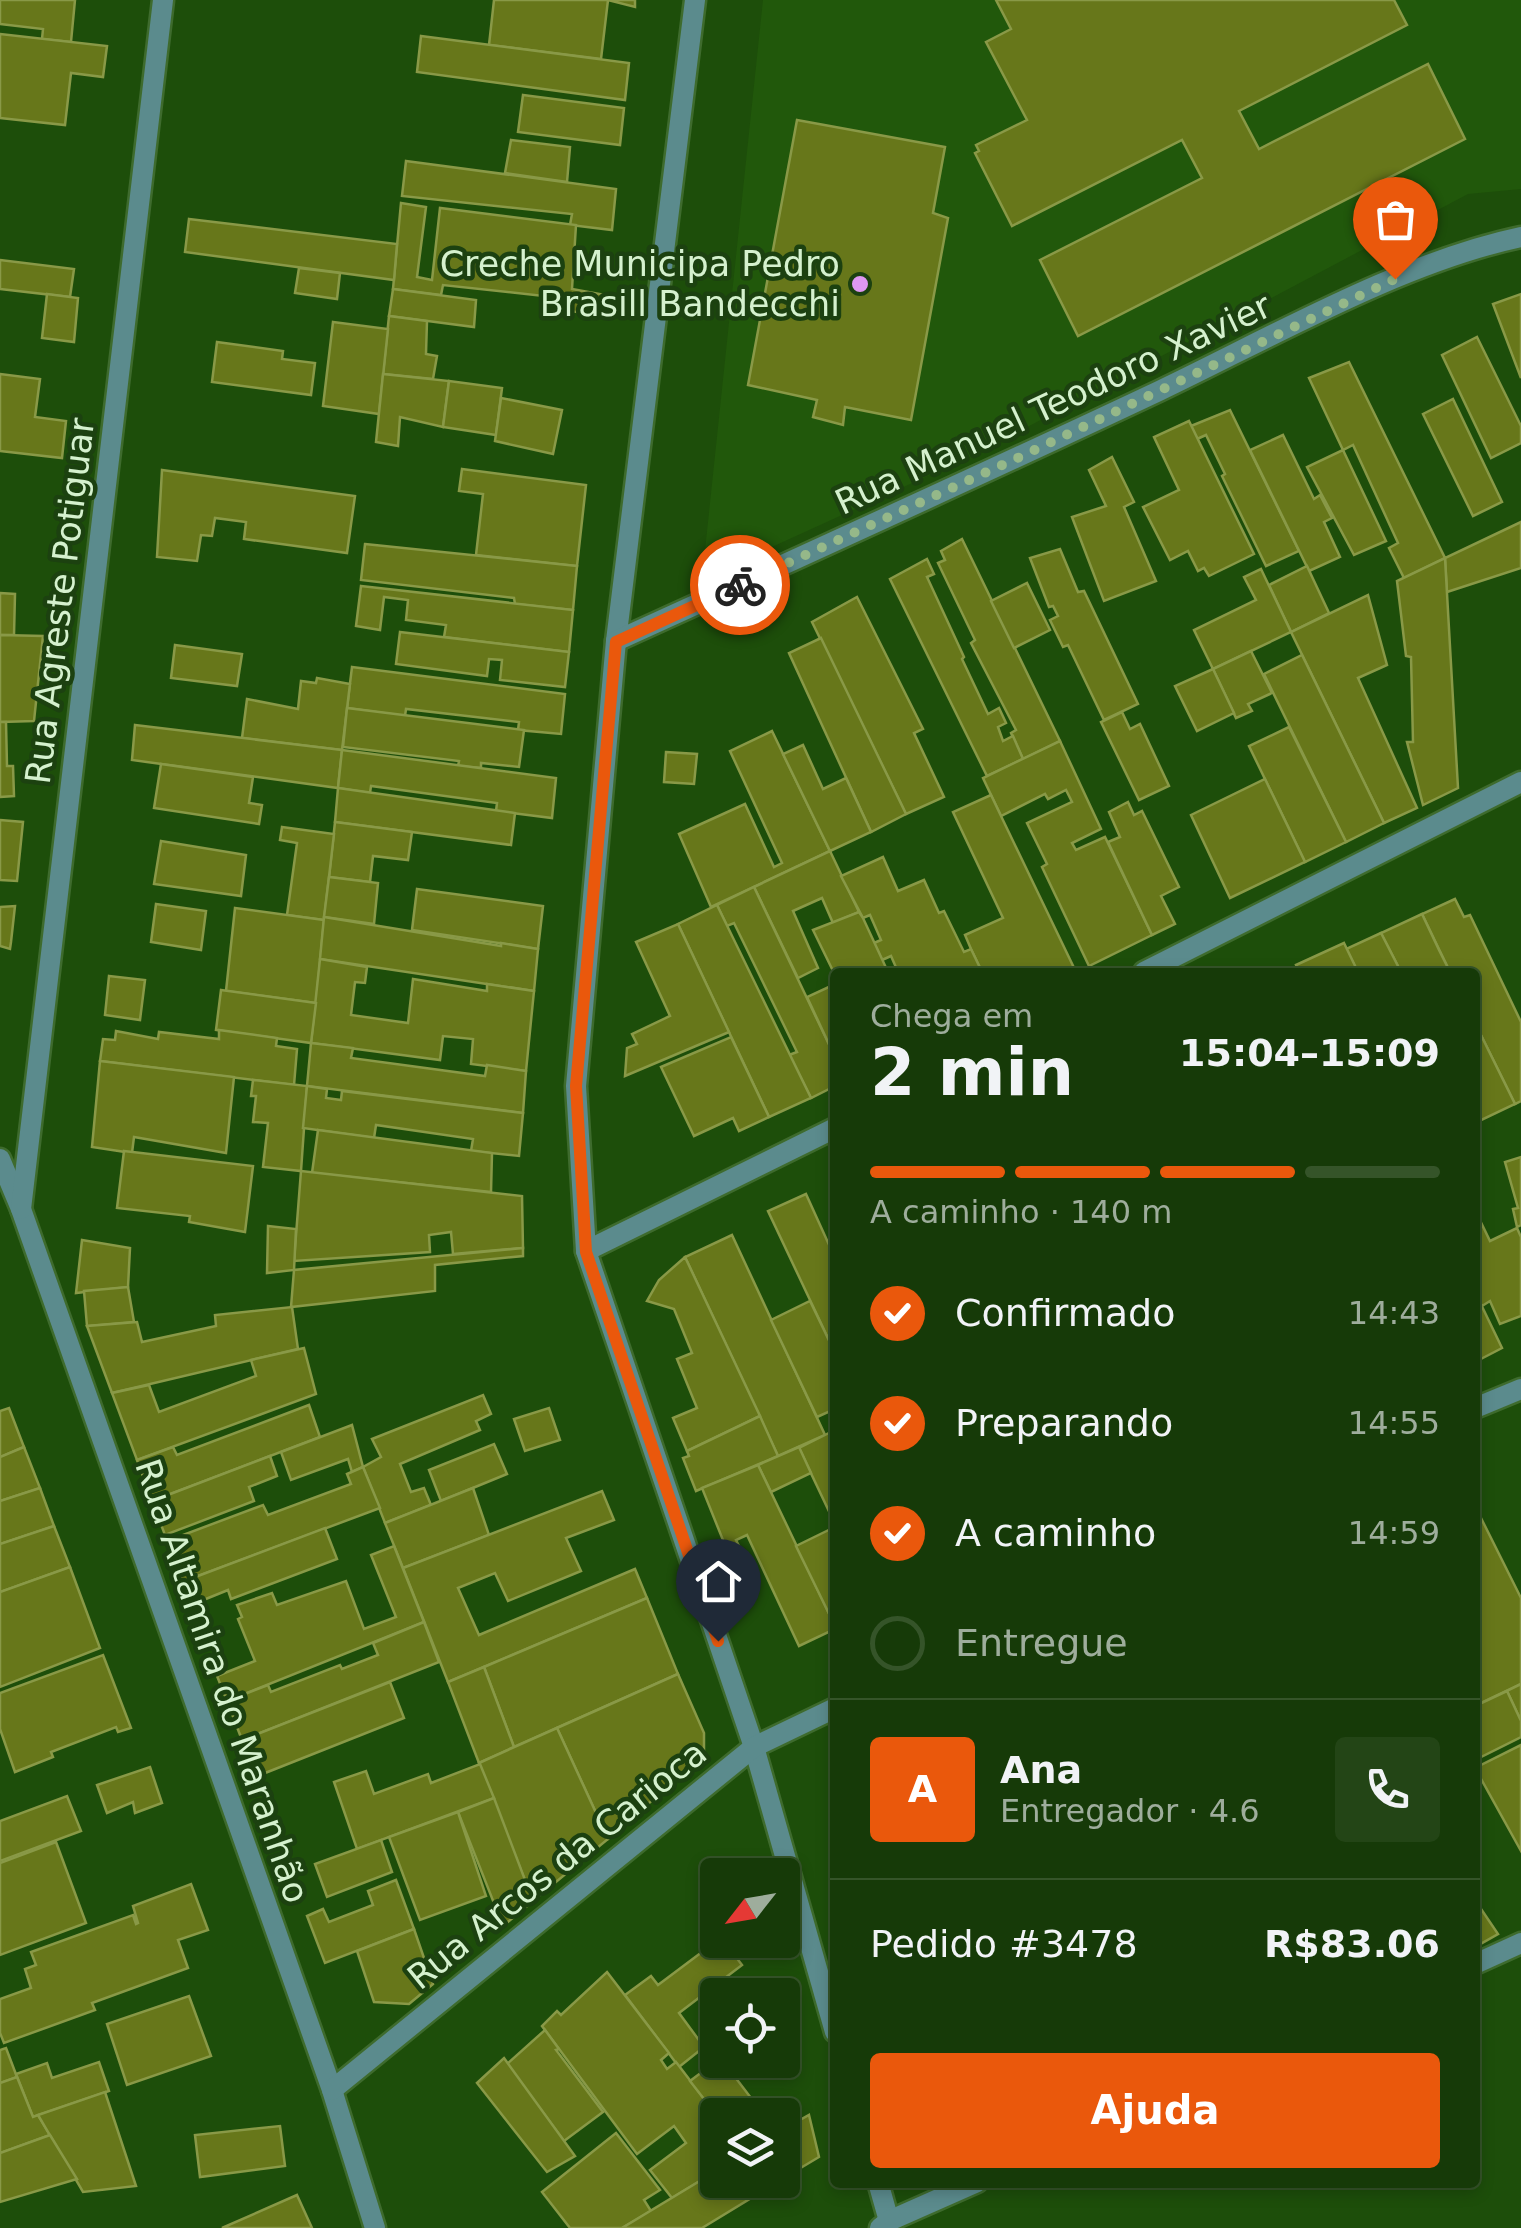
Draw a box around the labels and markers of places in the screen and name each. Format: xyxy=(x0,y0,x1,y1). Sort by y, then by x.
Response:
pin xyxy=(1353,177,1438,280)
place label: Creche Municipa Pedro Brasill Bandecchi xyxy=(440,244,840,324)
marker: Creche Municipa Pedro Brasill Bandecchi xyxy=(849,273,871,295)
pin xyxy=(676,1539,761,1642)

